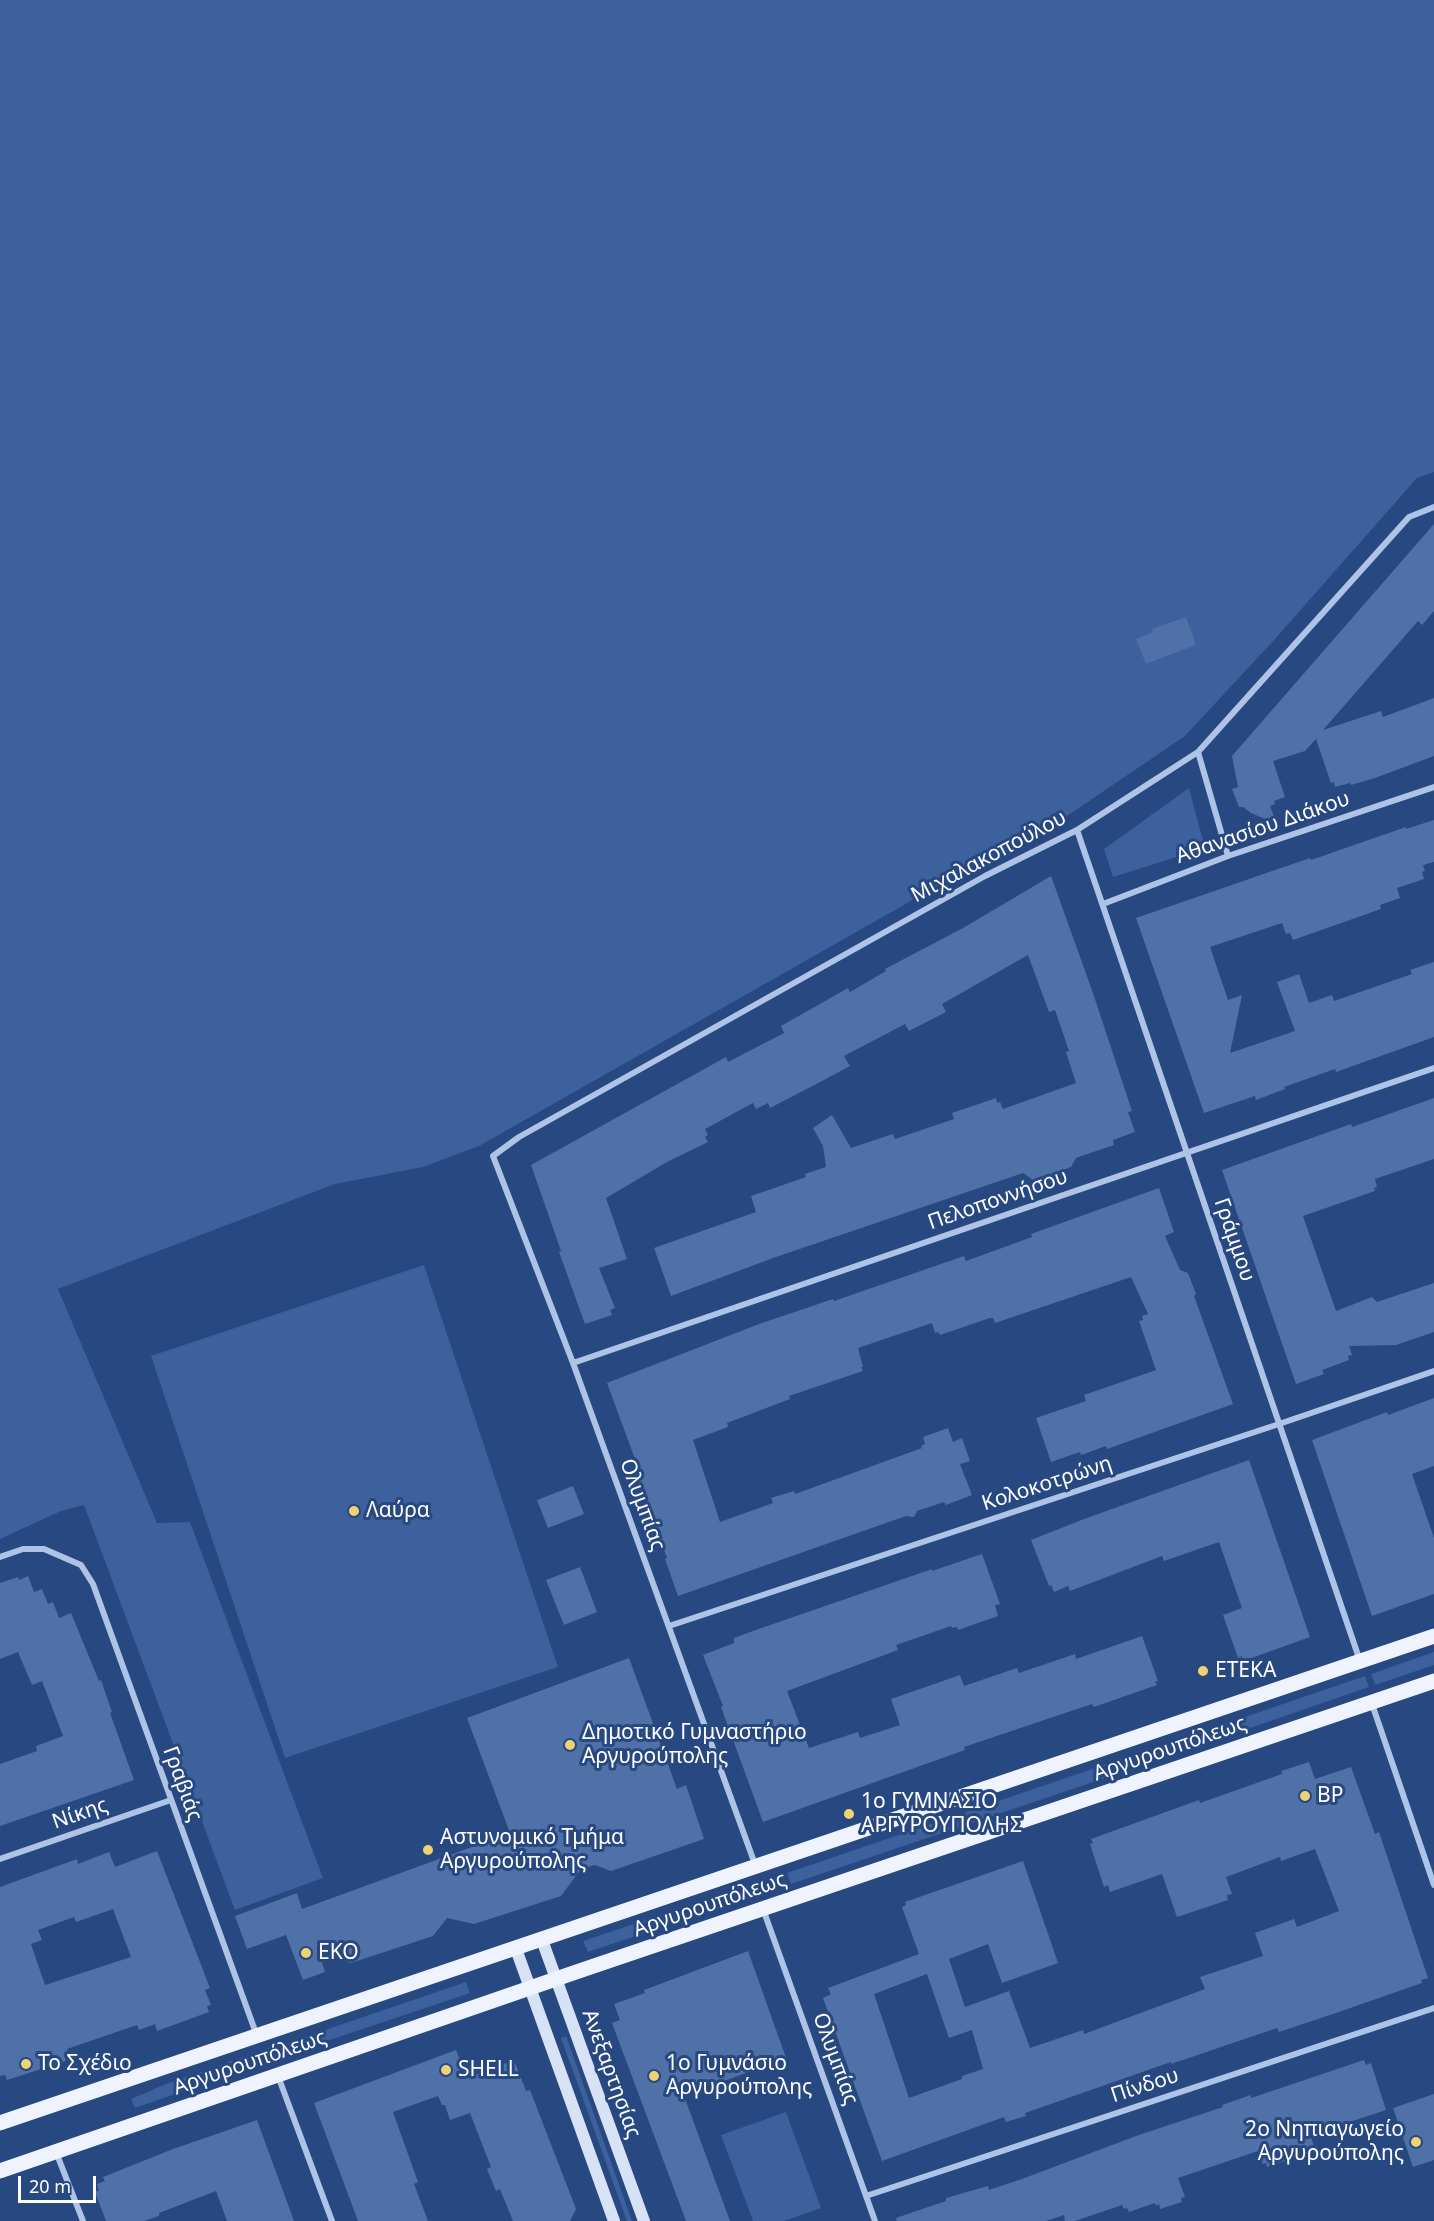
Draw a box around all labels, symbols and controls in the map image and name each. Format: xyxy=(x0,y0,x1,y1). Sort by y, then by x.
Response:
street label: Αθανασίου Διάκου xyxy=(1173,786,1353,870)
street label: Μιχαλακοπούλου xyxy=(907,805,1071,909)
street label: Πελοποννήσου xyxy=(925,1164,1071,1236)
street label: Γράμμου xyxy=(1208,1195,1260,1285)
street label: Κολοκοτρώνη xyxy=(979,1451,1115,1517)
street label: Ολυμπίας xyxy=(614,1456,670,1554)
place label: Λαύρα xyxy=(366,1498,430,1524)
marker: Λαύρα xyxy=(347,1504,361,1518)
place label: ΕΤΕΚΑ xyxy=(1215,1658,1276,1684)
marker: ΕΤΕΚΑ xyxy=(1196,1664,1210,1678)
street label: Αργυρουπόλεως xyxy=(1090,1711,1250,1787)
place label: Δημοτικό Γυμναστήριο Αργυρούπολης xyxy=(582,1720,807,1770)
marker: Δημοτικό Γυμναστήριο Αργυρούπολης xyxy=(563,1738,577,1752)
street label: Γραβιάς xyxy=(157,1743,207,1825)
place label: BP xyxy=(1317,1783,1343,1809)
place label: 1ο ΓΥΜΝΑΣΙΟ ΑΡΓΥΡΟΥΠΟΛΗΣ xyxy=(861,1789,1022,1839)
marker: BP xyxy=(1298,1789,1312,1803)
street label: Νίκης xyxy=(49,1793,111,1835)
marker: 1ο ΓΥΜΝΑΣΙΟ ΑΡΓΥΡΟΥΠΟΛΗΣ xyxy=(842,1807,856,1821)
place label: Αστυνομικό Τμήμα Αργυρούπολης xyxy=(440,1825,624,1875)
marker: Αστυνομικό Τμήμα Αργυρούπολης xyxy=(421,1843,435,1857)
street label: Αργυρουπόλεως xyxy=(630,1867,790,1943)
place label: EKO xyxy=(318,1940,359,1966)
marker: EKO xyxy=(299,1946,313,1960)
street label: Ανεξαρτησίας xyxy=(576,2006,646,2142)
street label: Ολυμπίας xyxy=(807,2010,863,2108)
street label: Αργυρουπόλεως xyxy=(170,2025,330,2101)
place label: Το Σχέδιο xyxy=(38,2051,132,2077)
place label: 1ο Γυμνάσιο Αργυρούπολης xyxy=(666,2051,812,2101)
marker: Το Σχέδιο xyxy=(19,2057,33,2071)
place label: SHELL xyxy=(458,2057,519,2083)
marker: SHELL xyxy=(439,2063,453,2077)
street label: Πίνδου xyxy=(1108,2063,1182,2109)
marker: 1ο Γυμνάσιο Αργυρούπολης xyxy=(647,2069,661,2083)
place label: 2ο Νηπιαγωγείο Αργυρούπολης xyxy=(1245,2117,1404,2167)
marker: 2ο Νηπιαγωγείο Αργυρούπολης xyxy=(1409,2135,1423,2149)
scale bar xyxy=(21,2164,99,2202)
text: 20 m xyxy=(29,2174,71,2198)

